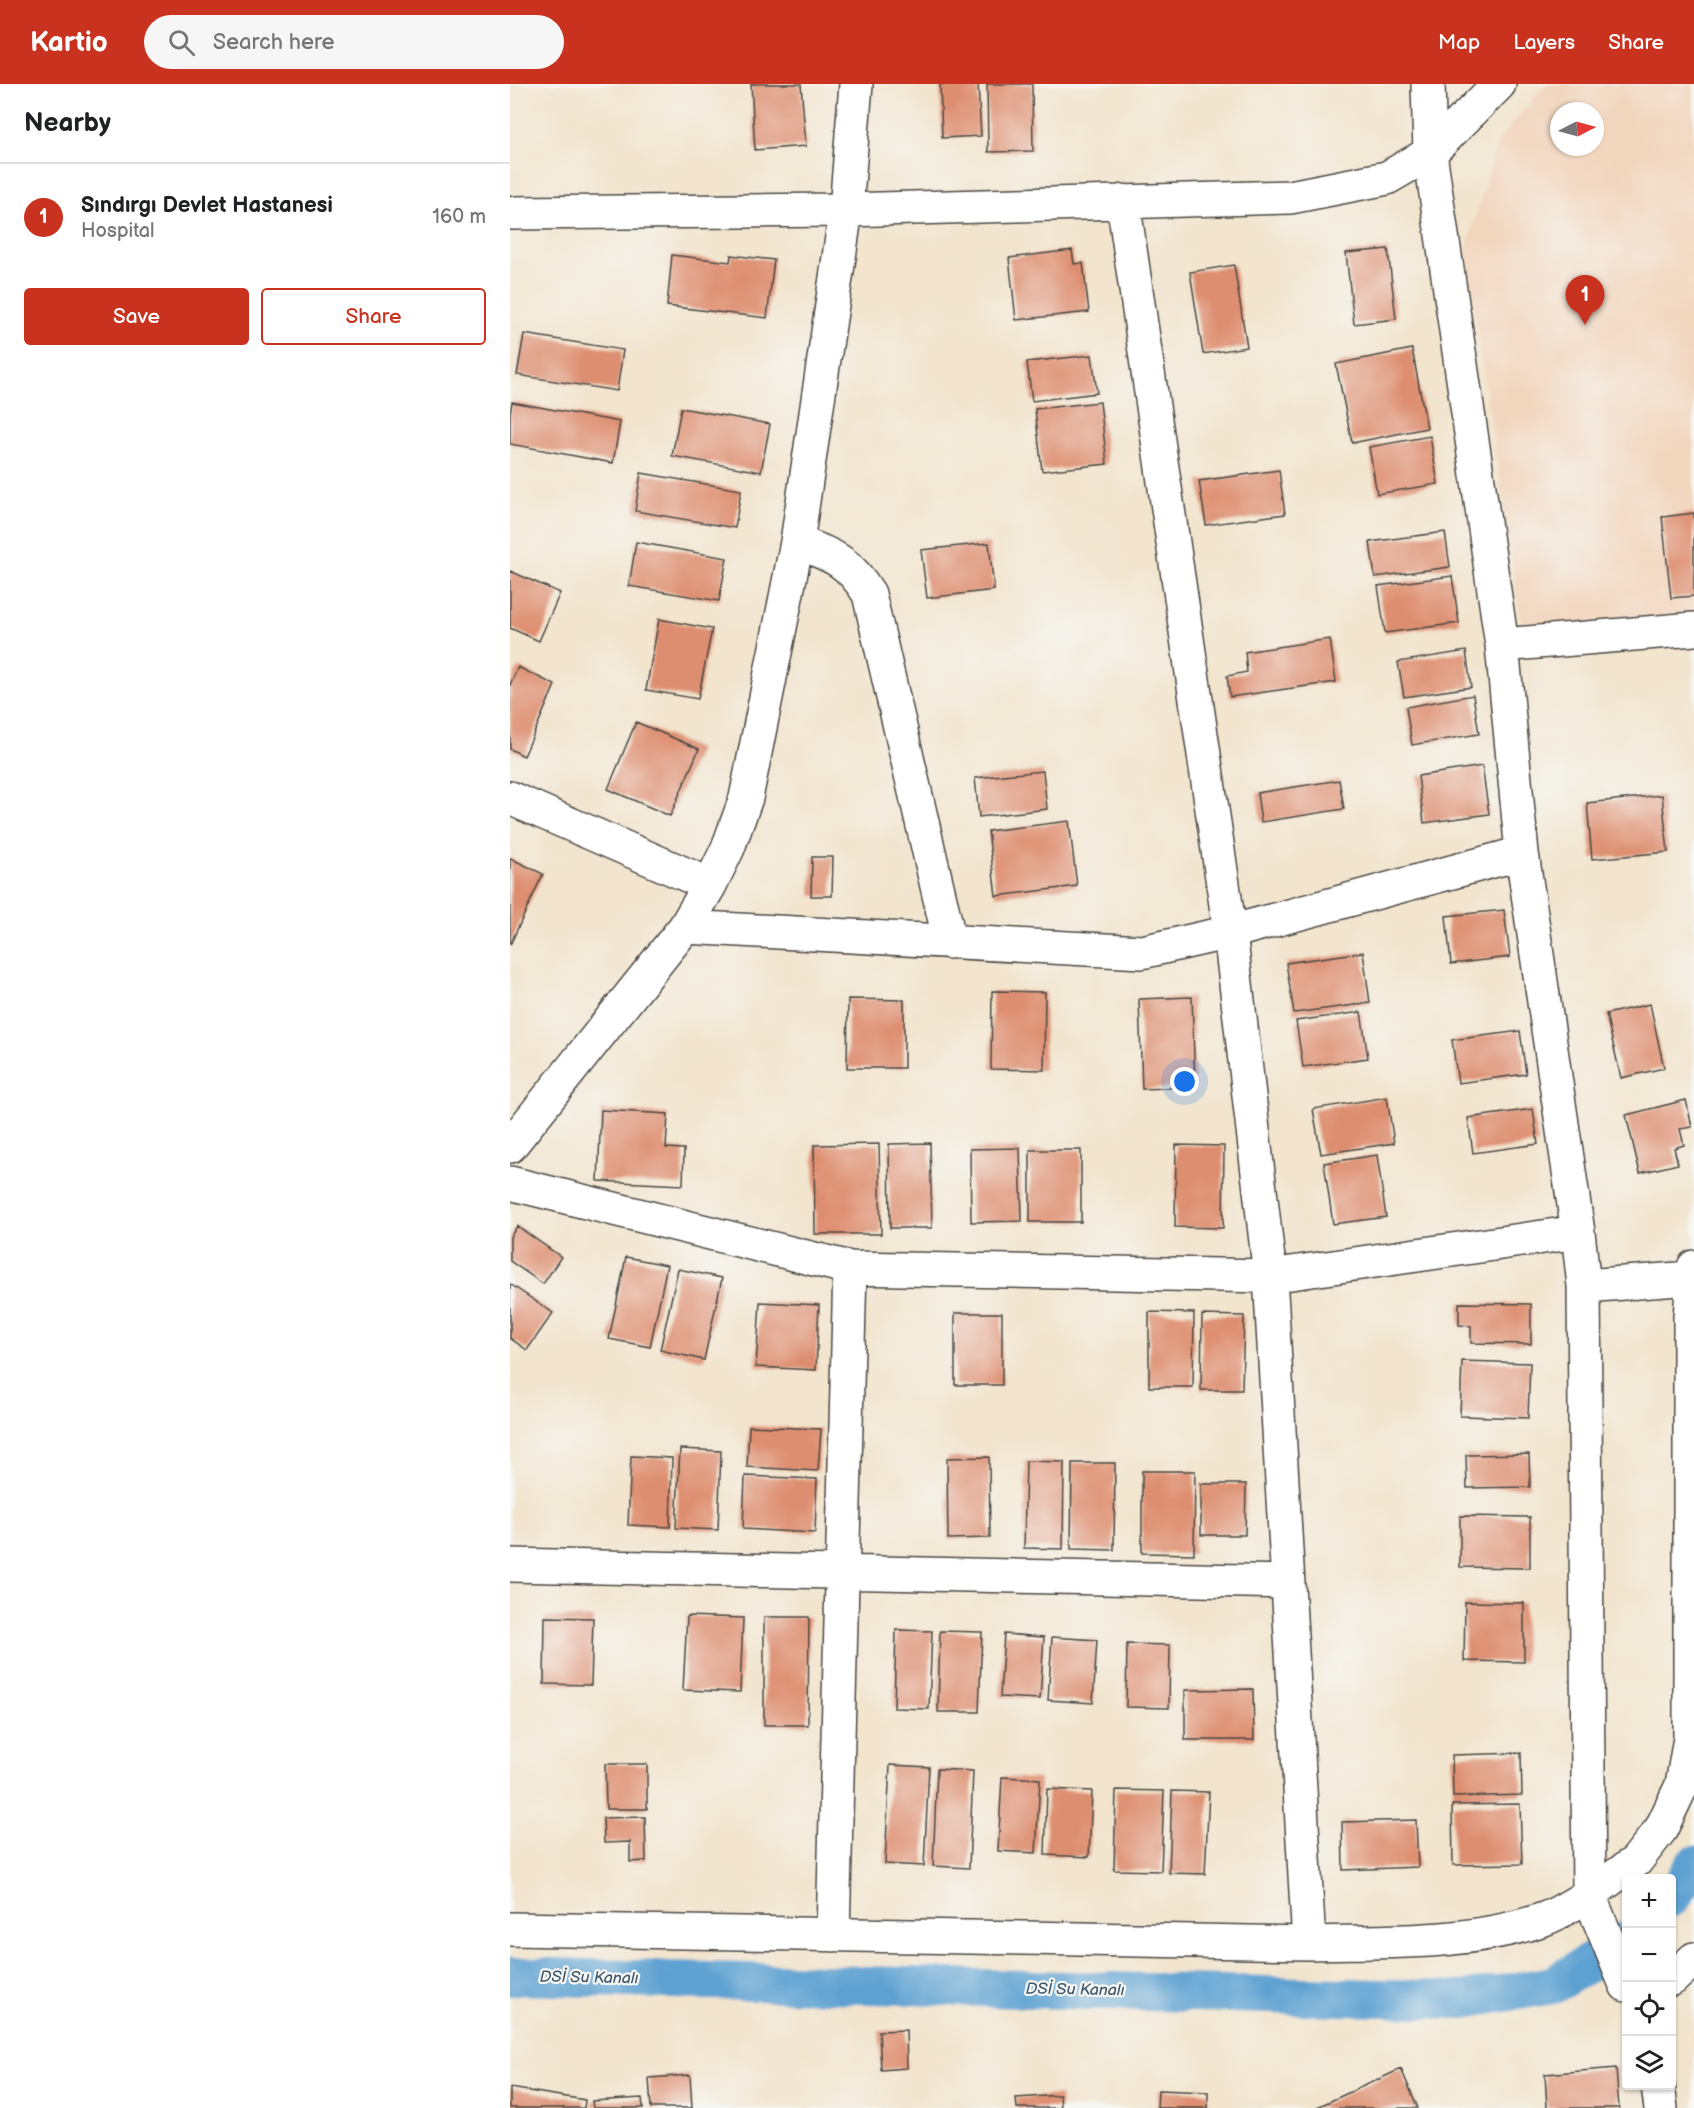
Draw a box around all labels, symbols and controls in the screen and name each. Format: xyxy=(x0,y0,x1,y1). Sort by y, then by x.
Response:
search box xyxy=(144,15,564,69)
text: Kartio xyxy=(30,26,108,59)
icon: search xyxy=(165,26,198,59)
text: Search here xyxy=(213,29,335,56)
text: Map xyxy=(1438,30,1480,55)
text: Layers xyxy=(1513,30,1575,55)
text: Share xyxy=(1608,30,1664,55)
north arrow xyxy=(1550,102,1604,156)
text: Nearby xyxy=(24,108,111,139)
text: Sındırgı Devlet Hastanesi xyxy=(81,192,333,219)
text: 1 xyxy=(39,205,48,229)
text: 160 m xyxy=(432,205,486,229)
text: Hospital xyxy=(81,219,154,243)
pin: 1 xyxy=(1566,276,1604,325)
button: Save xyxy=(24,288,249,345)
button: Share xyxy=(261,288,486,345)
your location xyxy=(1170,1067,1199,1096)
map controls xyxy=(1622,1874,1676,2090)
button: + xyxy=(1622,1874,1676,1928)
button: − xyxy=(1622,1928,1676,1982)
water label: DSİ Su Kanalı xyxy=(539,1966,639,1988)
water label: DSİ Su Kanalı xyxy=(1025,1978,1125,2000)
button: locate xyxy=(1622,1982,1676,2036)
button: layers xyxy=(1622,2036,1676,2090)

